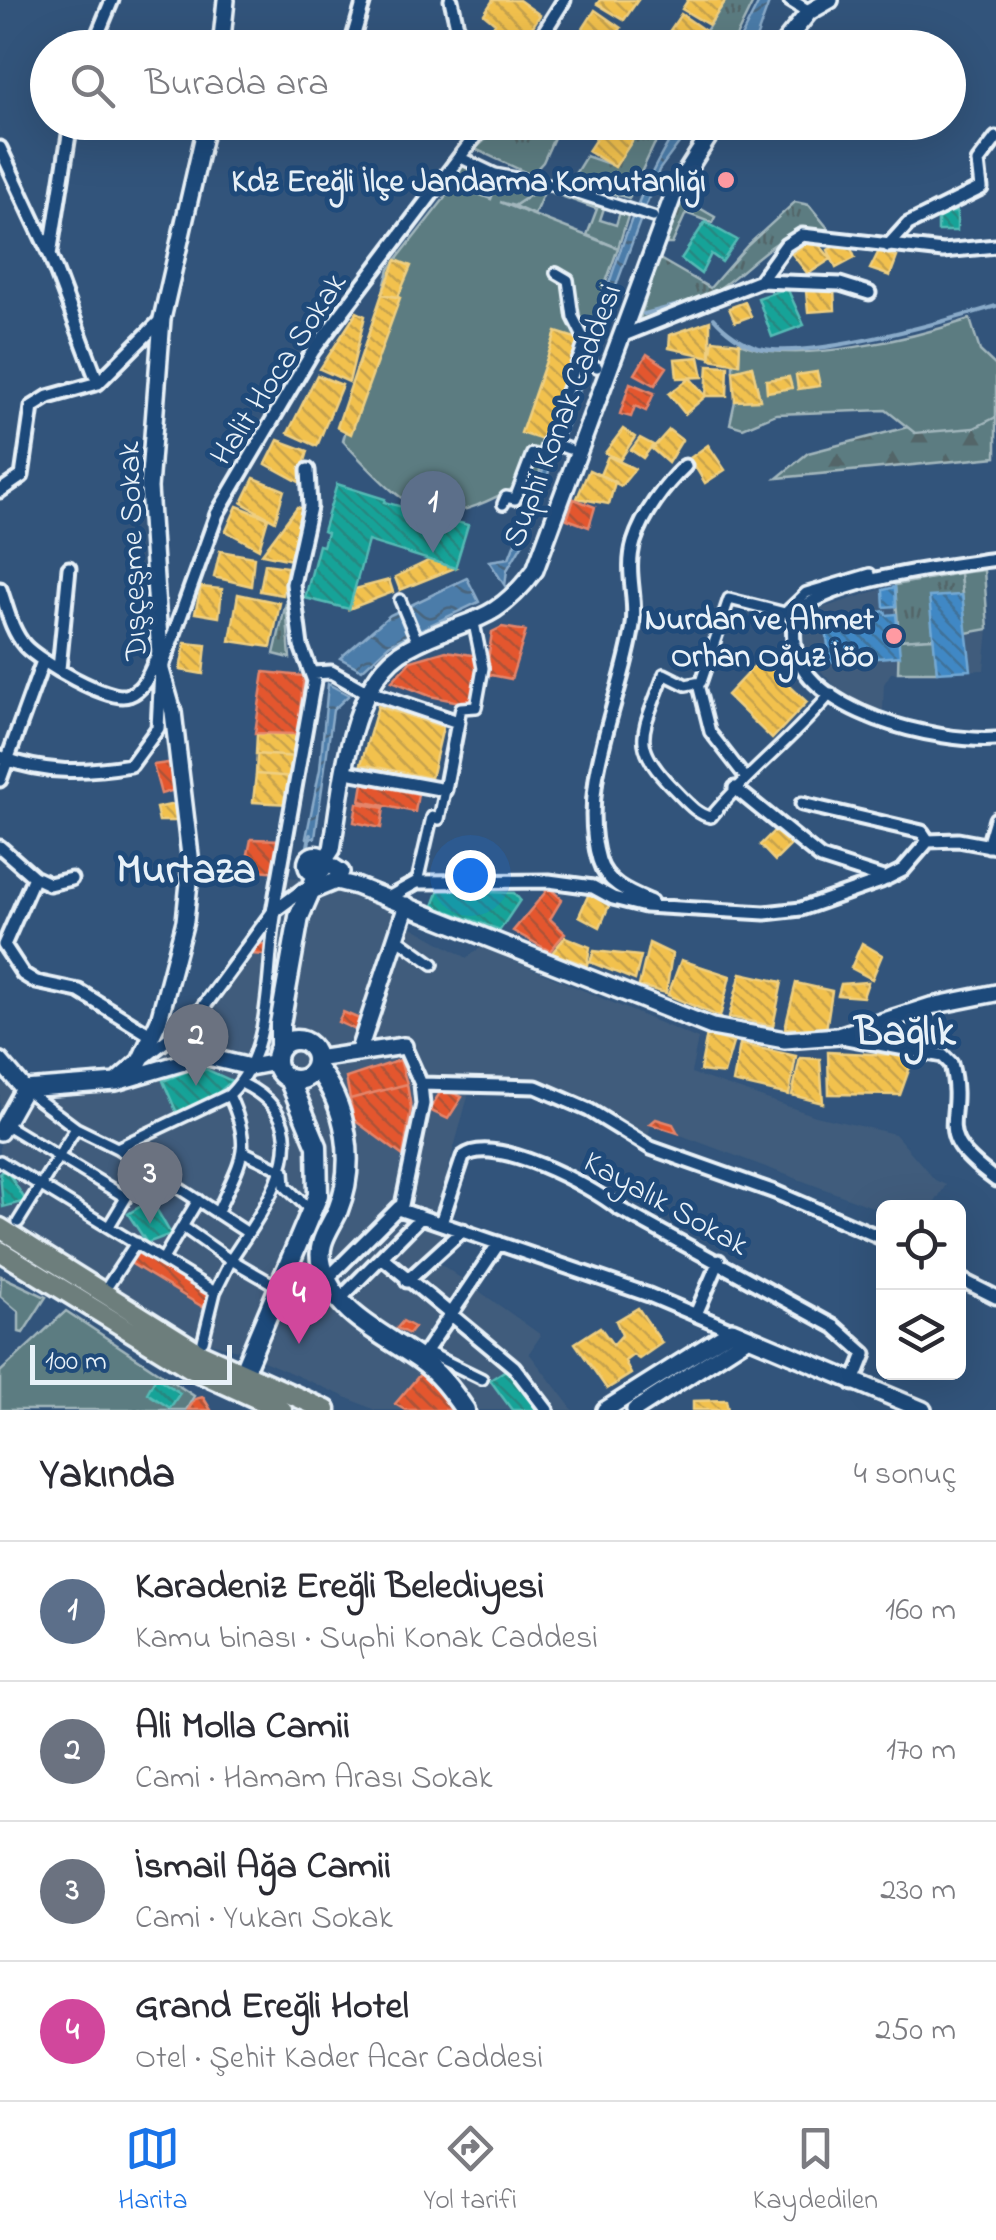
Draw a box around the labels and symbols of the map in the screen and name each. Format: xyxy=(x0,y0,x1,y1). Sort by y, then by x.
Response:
place label: Kdz Ereğli İlçe Jandarma Komutanlığı xyxy=(231,160,706,208)
marker: Kdz Ereğli İlçe Jandarma Komutanlığı xyxy=(715,169,737,191)
street label: Halit Hoca Sokak xyxy=(200,263,361,476)
street label: Suphi Konak Caddesi xyxy=(492,278,636,555)
street label: Dışçeşme Sokak xyxy=(107,440,162,662)
pin: 1 xyxy=(400,470,466,553)
place label: Nurdan ve Ahmet Orhan Oğuz İöo xyxy=(645,598,874,683)
marker: Nurdan ve Ahmet Orhan Oğuz İöo xyxy=(883,625,905,647)
district label: Murtaza xyxy=(116,841,256,902)
your location xyxy=(445,850,496,901)
district label: Bağlık xyxy=(852,1003,957,1065)
pin: 2 xyxy=(164,1004,228,1086)
street label: Kayalık Sokak xyxy=(574,1140,757,1270)
pin: 3 xyxy=(118,1142,182,1224)
pin: 4 xyxy=(266,1262,332,1344)
scale bar xyxy=(30,1340,232,1384)

